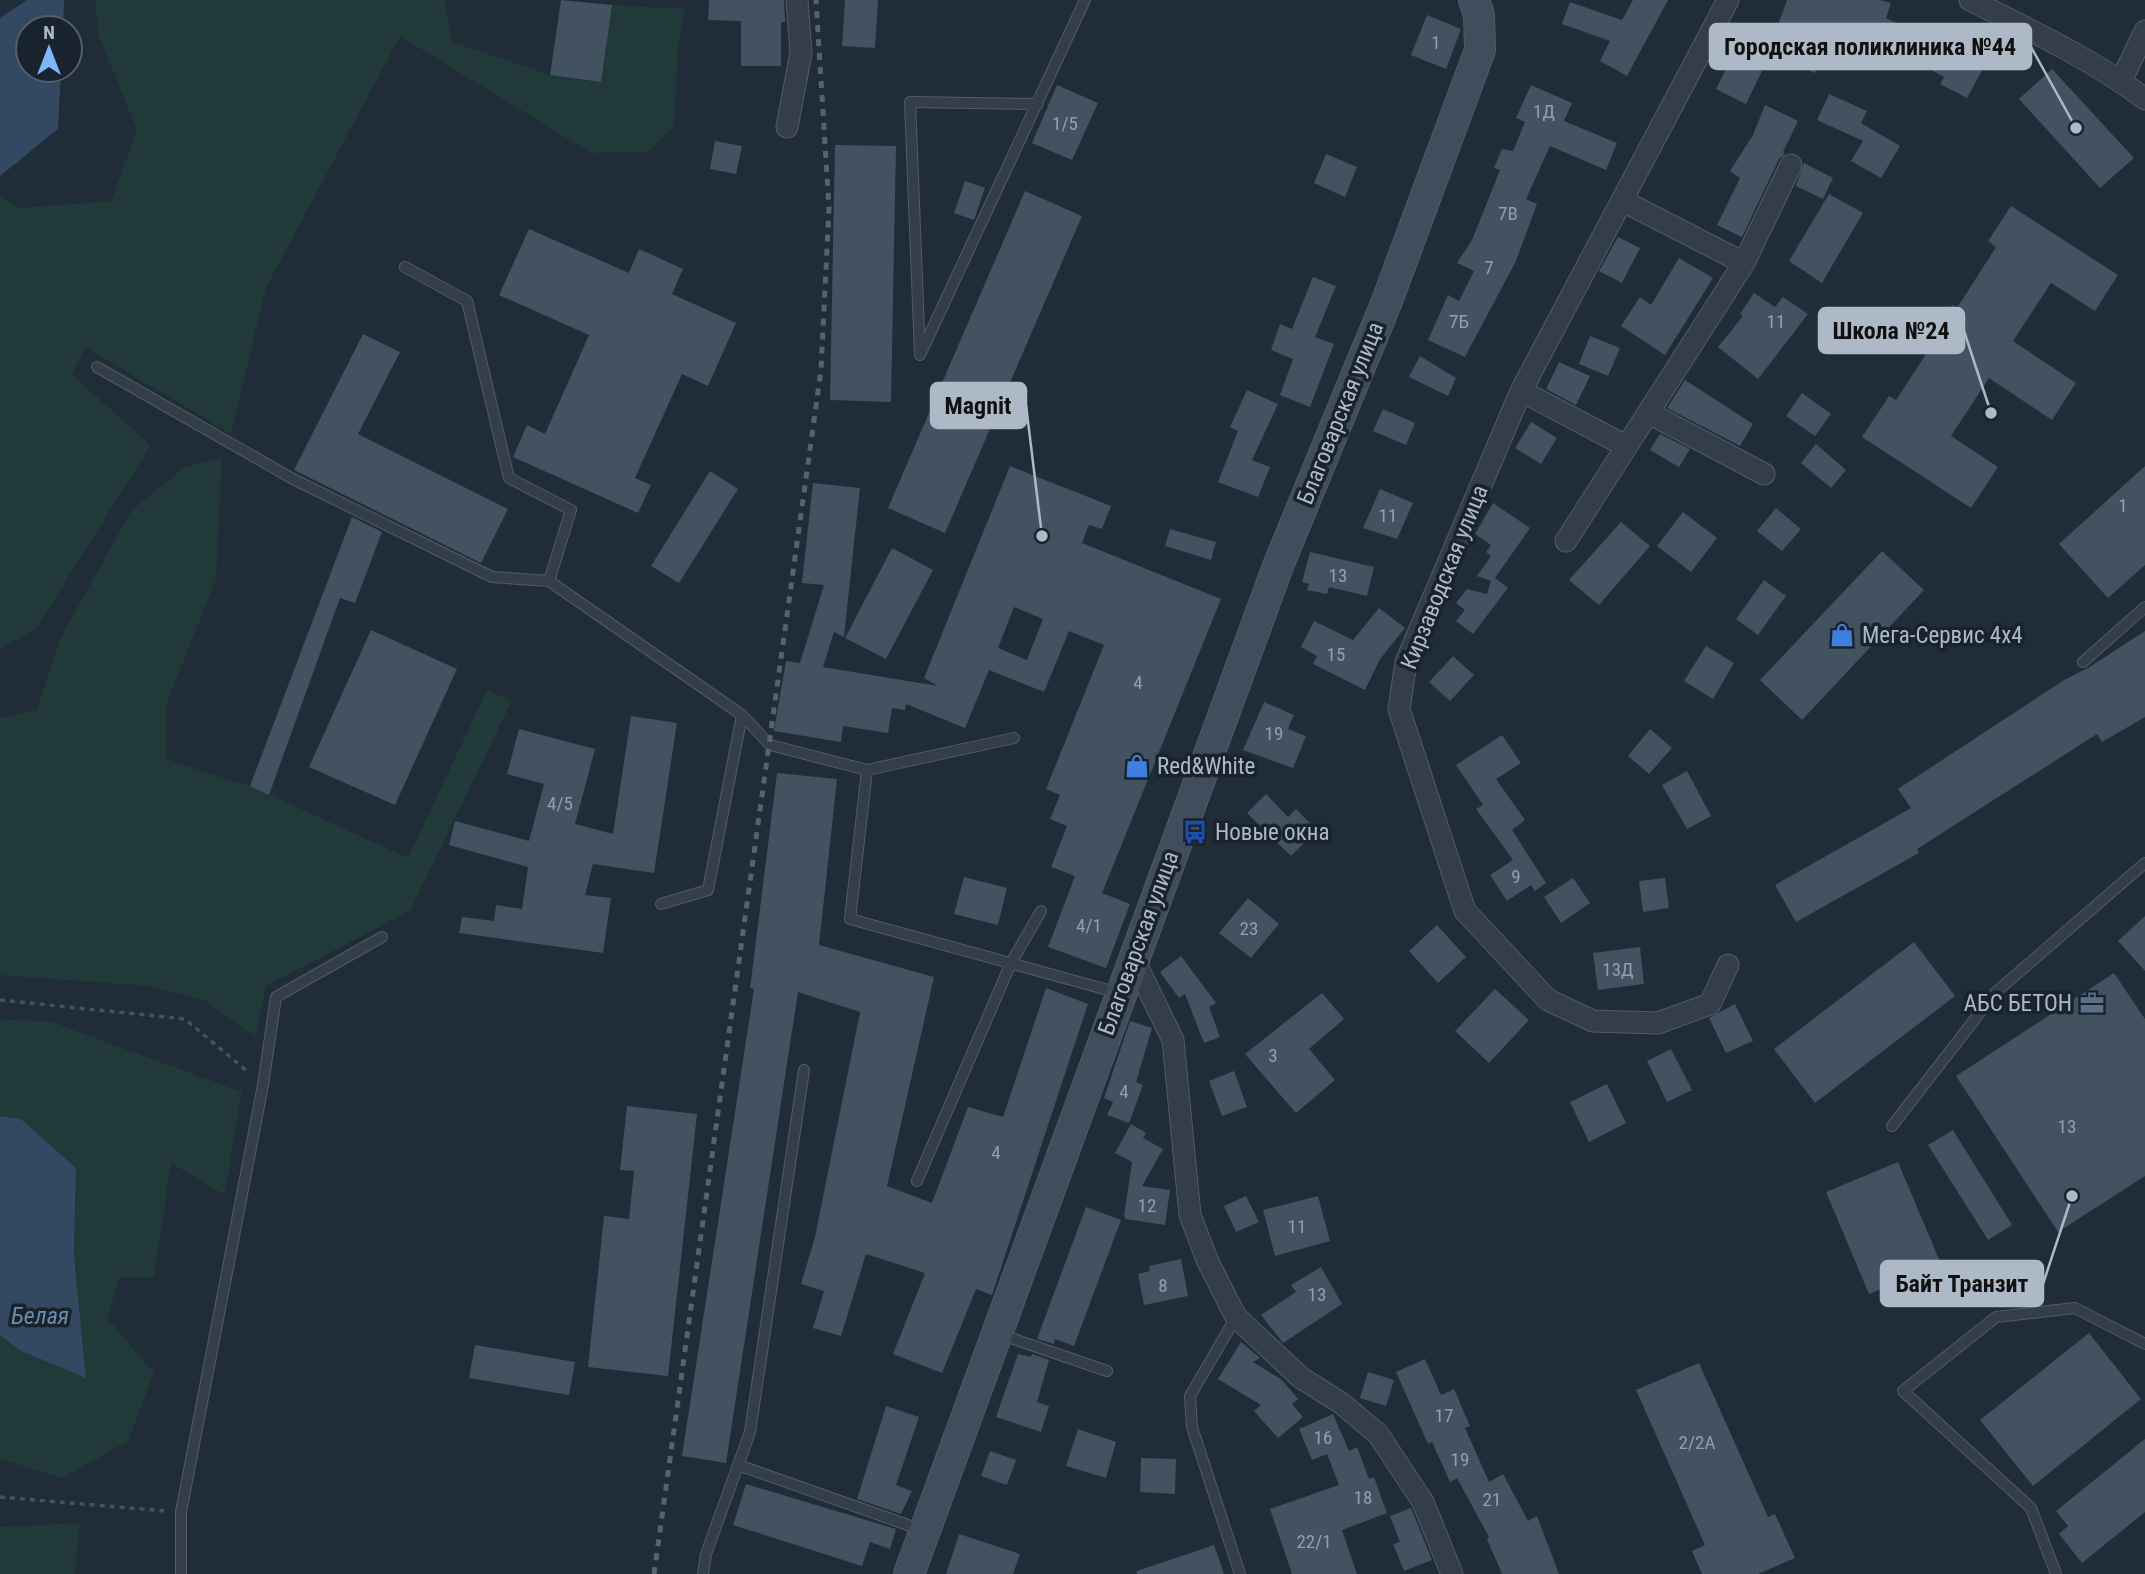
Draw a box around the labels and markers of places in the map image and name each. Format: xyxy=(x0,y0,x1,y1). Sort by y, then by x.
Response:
callout: Городская поликлиника №44 xyxy=(1710,24,2031,69)
callout: Школа №24 xyxy=(1819,308,1964,353)
callout: Magnit xyxy=(931,383,1026,428)
shop icon: Мега-Сервис 4х4 xyxy=(1828,621,1856,649)
place label: Мега-Сервис 4х4 xyxy=(1862,622,2023,649)
shop icon: Red&White xyxy=(1123,752,1151,780)
place label: Red&White xyxy=(1157,753,1255,780)
bus stop icon: Новые окна xyxy=(1181,818,1209,846)
place label: Новые окна xyxy=(1215,819,1329,846)
office icon: АБС БЕТОН xyxy=(2078,989,2106,1017)
place label: АБС БЕТОН xyxy=(1964,990,2072,1017)
callout: Байт Транзит xyxy=(1881,1261,2043,1306)

